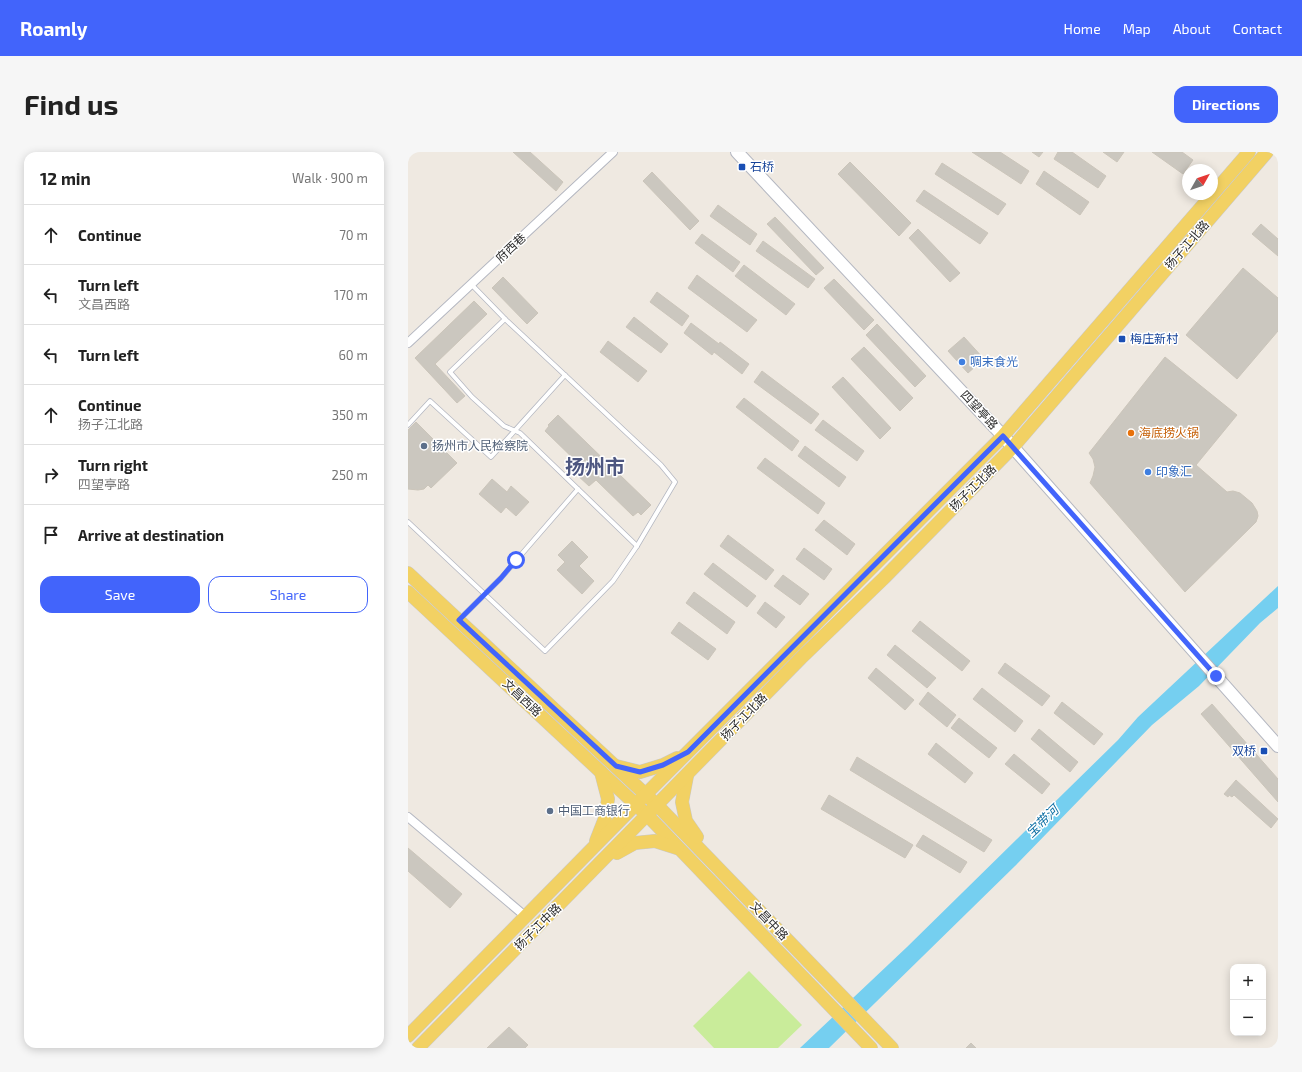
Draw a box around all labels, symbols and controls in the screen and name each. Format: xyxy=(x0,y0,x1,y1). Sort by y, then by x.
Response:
text: Roamly xyxy=(20,17,87,40)
text: Home xyxy=(1064,20,1101,37)
text: Map xyxy=(1123,20,1151,37)
text: About xyxy=(1173,20,1211,37)
text: Contact xyxy=(1233,20,1282,37)
button: Directions xyxy=(1174,86,1278,123)
text: Find us xyxy=(24,87,118,121)
place label: 石桥 xyxy=(750,159,774,173)
marker: 石桥 xyxy=(737,162,747,172)
north arrow xyxy=(1182,164,1218,200)
text: 12 min xyxy=(40,168,91,188)
text: Walk · 900 m xyxy=(292,170,368,186)
street label: 扬子江北路 xyxy=(1161,217,1211,272)
icon: ahead xyxy=(40,224,62,246)
text: Continue xyxy=(78,226,141,244)
text: 70 m xyxy=(339,227,368,243)
street label: 府西巷 xyxy=(492,230,528,265)
text: Turn left xyxy=(78,276,139,294)
icon: left xyxy=(40,284,62,306)
text: 170 m xyxy=(334,287,368,303)
text: 文昌西路 xyxy=(78,296,130,312)
place label: 梅庄新村 xyxy=(1130,331,1179,345)
marker: 梅庄新村 xyxy=(1117,334,1127,344)
icon: left xyxy=(40,344,62,366)
text: Turn left xyxy=(78,346,139,364)
text: 60 m xyxy=(338,347,368,363)
place label: 啁末食光 xyxy=(970,354,1018,368)
marker: 啁末食光 xyxy=(957,357,967,367)
street label: 四望亭路 xyxy=(958,387,1001,432)
text: Continue xyxy=(78,396,141,414)
icon: ahead xyxy=(40,404,62,426)
text: 350 m xyxy=(332,407,368,423)
text: 扬子江北路 xyxy=(78,416,143,432)
place label: 海底捞火锅 xyxy=(1139,425,1199,439)
marker: 海底捞火锅 xyxy=(1126,428,1136,438)
place label: 扬州市人民检察院 xyxy=(432,438,528,452)
marker: 扬州市人民检察院 xyxy=(419,441,429,451)
district label: 扬州市 xyxy=(565,454,625,478)
text: Turn right xyxy=(78,456,148,474)
street label: 扬子江北路 xyxy=(946,461,998,513)
icon: right xyxy=(40,464,62,486)
place label: 印象汇 xyxy=(1156,464,1192,478)
text: 250 m xyxy=(332,467,368,483)
marker: 印象汇 xyxy=(1143,467,1153,477)
text: 四望亭路 xyxy=(78,476,130,492)
icon: arrive xyxy=(40,524,62,546)
text: Arrive at destination xyxy=(78,526,224,544)
route start xyxy=(507,551,525,569)
button: Save xyxy=(40,576,200,613)
button: Share xyxy=(208,576,368,613)
route end xyxy=(1207,667,1225,685)
street label: 文昌西路 xyxy=(500,676,545,719)
street label: 扬子江北路 xyxy=(717,690,769,743)
place label: 双桥 xyxy=(1232,743,1256,757)
marker: 双桥 xyxy=(1259,746,1269,756)
water label: 宝带河 xyxy=(1022,800,1064,840)
place label: 中国工商银行 xyxy=(558,803,630,817)
marker: 中国工商银行 xyxy=(545,806,555,816)
street label: 文昌中路 xyxy=(748,898,791,942)
street label: 扬子江中路 xyxy=(511,900,563,952)
map controls xyxy=(1230,964,1266,1036)
button: + xyxy=(1230,964,1266,1000)
button: − xyxy=(1230,1000,1266,1036)

